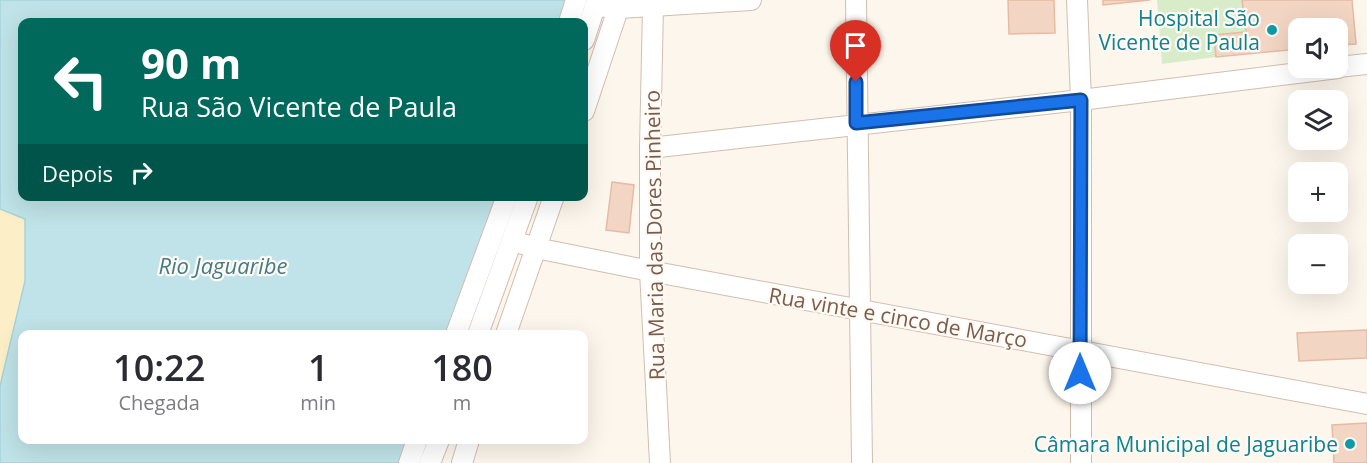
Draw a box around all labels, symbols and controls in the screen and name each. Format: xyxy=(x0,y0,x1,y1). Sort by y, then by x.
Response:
place label: Hospital São Vicente de Paula xyxy=(1098,4,1260,56)
map controls xyxy=(1288,18,1348,294)
button: sound xyxy=(1288,18,1348,78)
pin xyxy=(830,20,881,82)
marker: Hospital São Vicente de Paula xyxy=(1265,23,1279,37)
icon: arrive xyxy=(839,29,872,62)
text: 90 m xyxy=(141,34,241,91)
icon: left xyxy=(42,42,120,120)
text: Rua São Vicente de Paula xyxy=(141,88,457,125)
street label: Rua Maria das Dores Pinheiro xyxy=(637,90,671,380)
button: layers xyxy=(1288,90,1348,150)
icon: right xyxy=(125,156,158,189)
text: Depois xyxy=(42,158,113,188)
button: + xyxy=(1288,162,1348,222)
button: − xyxy=(1288,234,1348,294)
water label: Rio Jaguaribe xyxy=(158,250,288,280)
street label: Rua vinte e cinco de Março xyxy=(767,280,1029,354)
position arrow xyxy=(1048,341,1112,405)
text: 10:22 xyxy=(113,343,205,392)
text: 1 xyxy=(308,343,329,392)
text: 180 xyxy=(431,343,493,392)
text: Chegada xyxy=(118,389,200,416)
text: min xyxy=(300,389,336,416)
text: m xyxy=(453,389,471,416)
place label: Câmara Municipal de Jaguaribe xyxy=(1034,430,1338,458)
marker: Câmara Municipal de Jaguaribe xyxy=(1343,437,1357,451)

